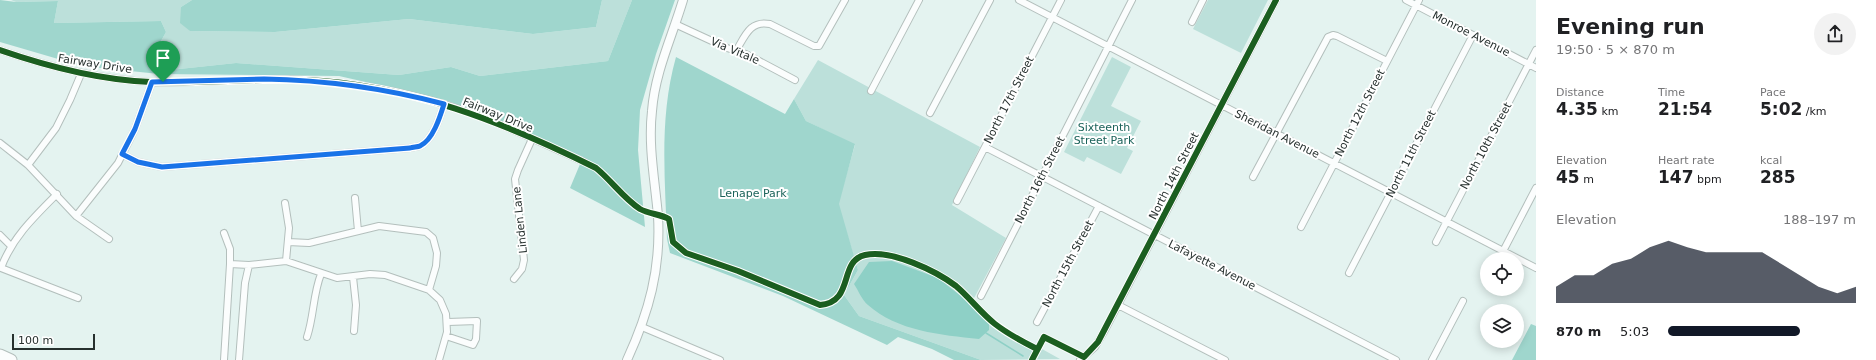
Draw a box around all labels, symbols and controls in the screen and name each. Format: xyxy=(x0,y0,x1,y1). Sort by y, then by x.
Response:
street label: Monroe Avenue xyxy=(1430,9,1512,59)
button: share xyxy=(1814,13,1856,55)
text: Evening run xyxy=(1556,14,1705,39)
street label: Via Vitale xyxy=(709,35,762,67)
pin xyxy=(146,41,180,82)
text: 19:50 · 5 × 870 m xyxy=(1556,42,1675,57)
icon: arrive xyxy=(152,47,174,69)
street label: Fairway Drive xyxy=(57,52,133,76)
street label: North 17th Street xyxy=(981,53,1037,146)
street label: North 12th Street xyxy=(1332,66,1388,159)
text: Distance xyxy=(1556,86,1604,99)
text: Time xyxy=(1658,86,1685,99)
text: Pace xyxy=(1760,86,1786,99)
street label: Fairway Drive xyxy=(461,95,535,135)
text: 4.35 xyxy=(1556,99,1598,119)
text: 21:54 xyxy=(1658,99,1712,119)
text: 5:02 xyxy=(1760,99,1802,119)
street label: North 10th Street xyxy=(1458,100,1515,192)
text: km xyxy=(1598,105,1619,118)
text: /km xyxy=(1802,105,1827,118)
street label: Sheridan Avenue xyxy=(1232,107,1322,161)
street label: North 11th Street xyxy=(1383,107,1439,200)
park label: Sixteenth Street Park xyxy=(1074,121,1135,147)
street label: North 14th Street xyxy=(1146,129,1202,222)
street label: North 16th Street xyxy=(1012,133,1068,226)
text: Elevation xyxy=(1556,154,1607,167)
text: Heart rate xyxy=(1658,154,1714,167)
text: kcal xyxy=(1760,154,1782,167)
text: 45 xyxy=(1556,167,1580,187)
text: 147 xyxy=(1658,167,1694,187)
text: 285 xyxy=(1760,167,1796,187)
text: m xyxy=(1580,173,1594,186)
text: bpm xyxy=(1694,173,1722,186)
street label: Linden Lane xyxy=(510,186,530,254)
park label: Lenape Park xyxy=(719,187,787,200)
text: Elevation xyxy=(1556,212,1616,227)
text: 188–197 m xyxy=(1783,212,1856,227)
street label: North 15th Street xyxy=(1040,218,1097,310)
street label: Lafayette Avenue xyxy=(1166,237,1258,293)
map controls xyxy=(1480,252,1524,348)
button: locate xyxy=(1480,252,1524,296)
button: layers xyxy=(1480,304,1524,348)
text: 870 m xyxy=(1556,324,1601,339)
text: 5:03 xyxy=(1620,324,1649,339)
scale bar xyxy=(12,332,95,351)
text: 100 m xyxy=(18,334,53,347)

